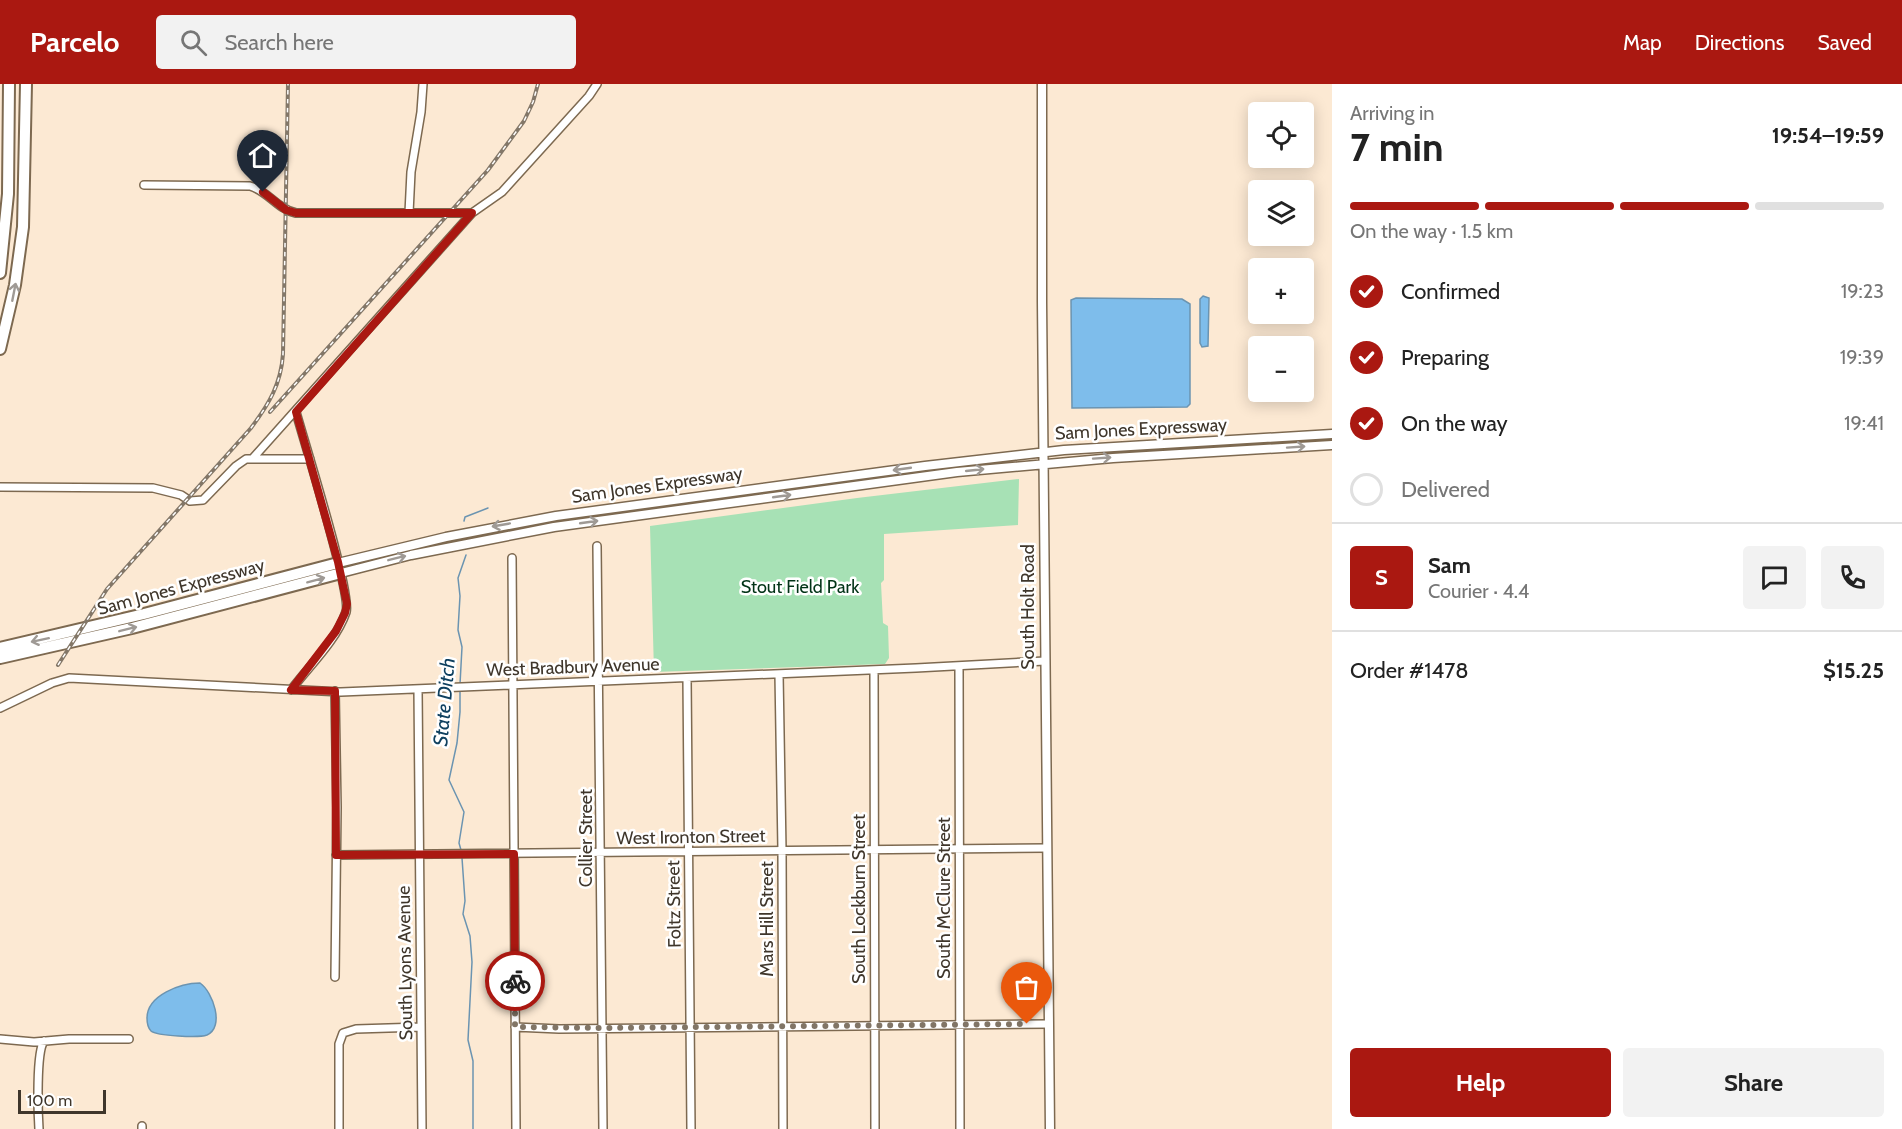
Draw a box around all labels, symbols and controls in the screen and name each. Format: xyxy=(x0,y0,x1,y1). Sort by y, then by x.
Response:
search box xyxy=(156,15,576,69)
text: Parcelo xyxy=(30,25,120,59)
icon: search xyxy=(177,26,210,59)
text: Search here xyxy=(225,29,334,56)
text: Map xyxy=(1623,30,1662,55)
text: Directions xyxy=(1695,30,1784,55)
text: Saved xyxy=(1817,30,1872,55)
text: Arriving in xyxy=(1350,101,1434,125)
map controls xyxy=(1248,102,1314,402)
button: locate xyxy=(1248,102,1314,168)
text: 19:54–19:59 xyxy=(1772,122,1884,149)
text: 7 min xyxy=(1350,123,1443,171)
pin xyxy=(237,130,288,192)
icon: home xyxy=(246,139,279,172)
button: layers xyxy=(1248,180,1314,246)
text: On the way · 1.5 km xyxy=(1350,219,1513,243)
button: + xyxy=(1248,258,1314,324)
icon: check xyxy=(1350,275,1383,308)
text: Confirmed xyxy=(1401,278,1500,305)
text: 19:23 xyxy=(1841,279,1884,303)
one-way arrow xyxy=(9,283,20,302)
button: − xyxy=(1248,336,1314,402)
icon: check xyxy=(1350,341,1383,374)
text: Preparing xyxy=(1401,344,1489,371)
text: 19:39 xyxy=(1840,345,1884,369)
icon: check xyxy=(1350,407,1383,440)
text: On the way xyxy=(1401,410,1508,437)
text: 19:41 xyxy=(1844,411,1884,435)
street label: Sam Jones Expressway xyxy=(1054,414,1228,444)
one-way arrow xyxy=(1286,442,1306,453)
one-way arrow xyxy=(1091,453,1111,464)
street label: Sam Jones Expressway xyxy=(570,462,744,508)
one-way arrow xyxy=(892,463,912,474)
one-way arrow xyxy=(965,465,985,476)
text: Delivered xyxy=(1401,476,1490,503)
one-way arrow xyxy=(772,490,791,501)
one-way arrow xyxy=(578,517,598,528)
one-way arrow xyxy=(492,520,511,531)
street label: South Holt Road xyxy=(1017,544,1039,670)
button: chat xyxy=(1743,546,1806,609)
button: phone xyxy=(1821,546,1884,609)
one-way arrow xyxy=(387,552,406,564)
text: Sam xyxy=(1428,552,1471,579)
street label: Sam Jones Expressway xyxy=(95,554,267,620)
text: S xyxy=(1375,564,1388,591)
one-way arrow xyxy=(306,573,325,585)
park label: Stout Field Park xyxy=(741,576,860,598)
text: Courier · 4.4 xyxy=(1428,579,1529,603)
one-way arrow xyxy=(118,623,137,635)
one-way arrow xyxy=(31,634,50,646)
street label: West Bradbury Avenue xyxy=(486,653,660,681)
water label: State Ditch xyxy=(428,657,460,747)
text: Order #1478 xyxy=(1350,657,1469,684)
text: $15.25 xyxy=(1823,657,1884,684)
street label: Collier Street xyxy=(575,789,597,887)
street label: South Lockburn Street xyxy=(848,814,870,984)
street label: South McClure Street xyxy=(933,817,955,979)
street label: West Ironton Street xyxy=(616,825,766,849)
street label: Foltz Street xyxy=(662,860,686,948)
street label: Mars Hill Street xyxy=(756,861,778,977)
street label: South Lyons Avenue xyxy=(393,885,417,1041)
courier xyxy=(485,951,545,1011)
pin xyxy=(1001,962,1052,1024)
icon: bike xyxy=(499,965,532,998)
icon: bag xyxy=(1010,971,1043,1004)
button: Help xyxy=(1350,1048,1611,1117)
button: Share xyxy=(1623,1048,1884,1117)
scale bar xyxy=(18,1087,106,1114)
text: 100 m xyxy=(27,1091,72,1110)

